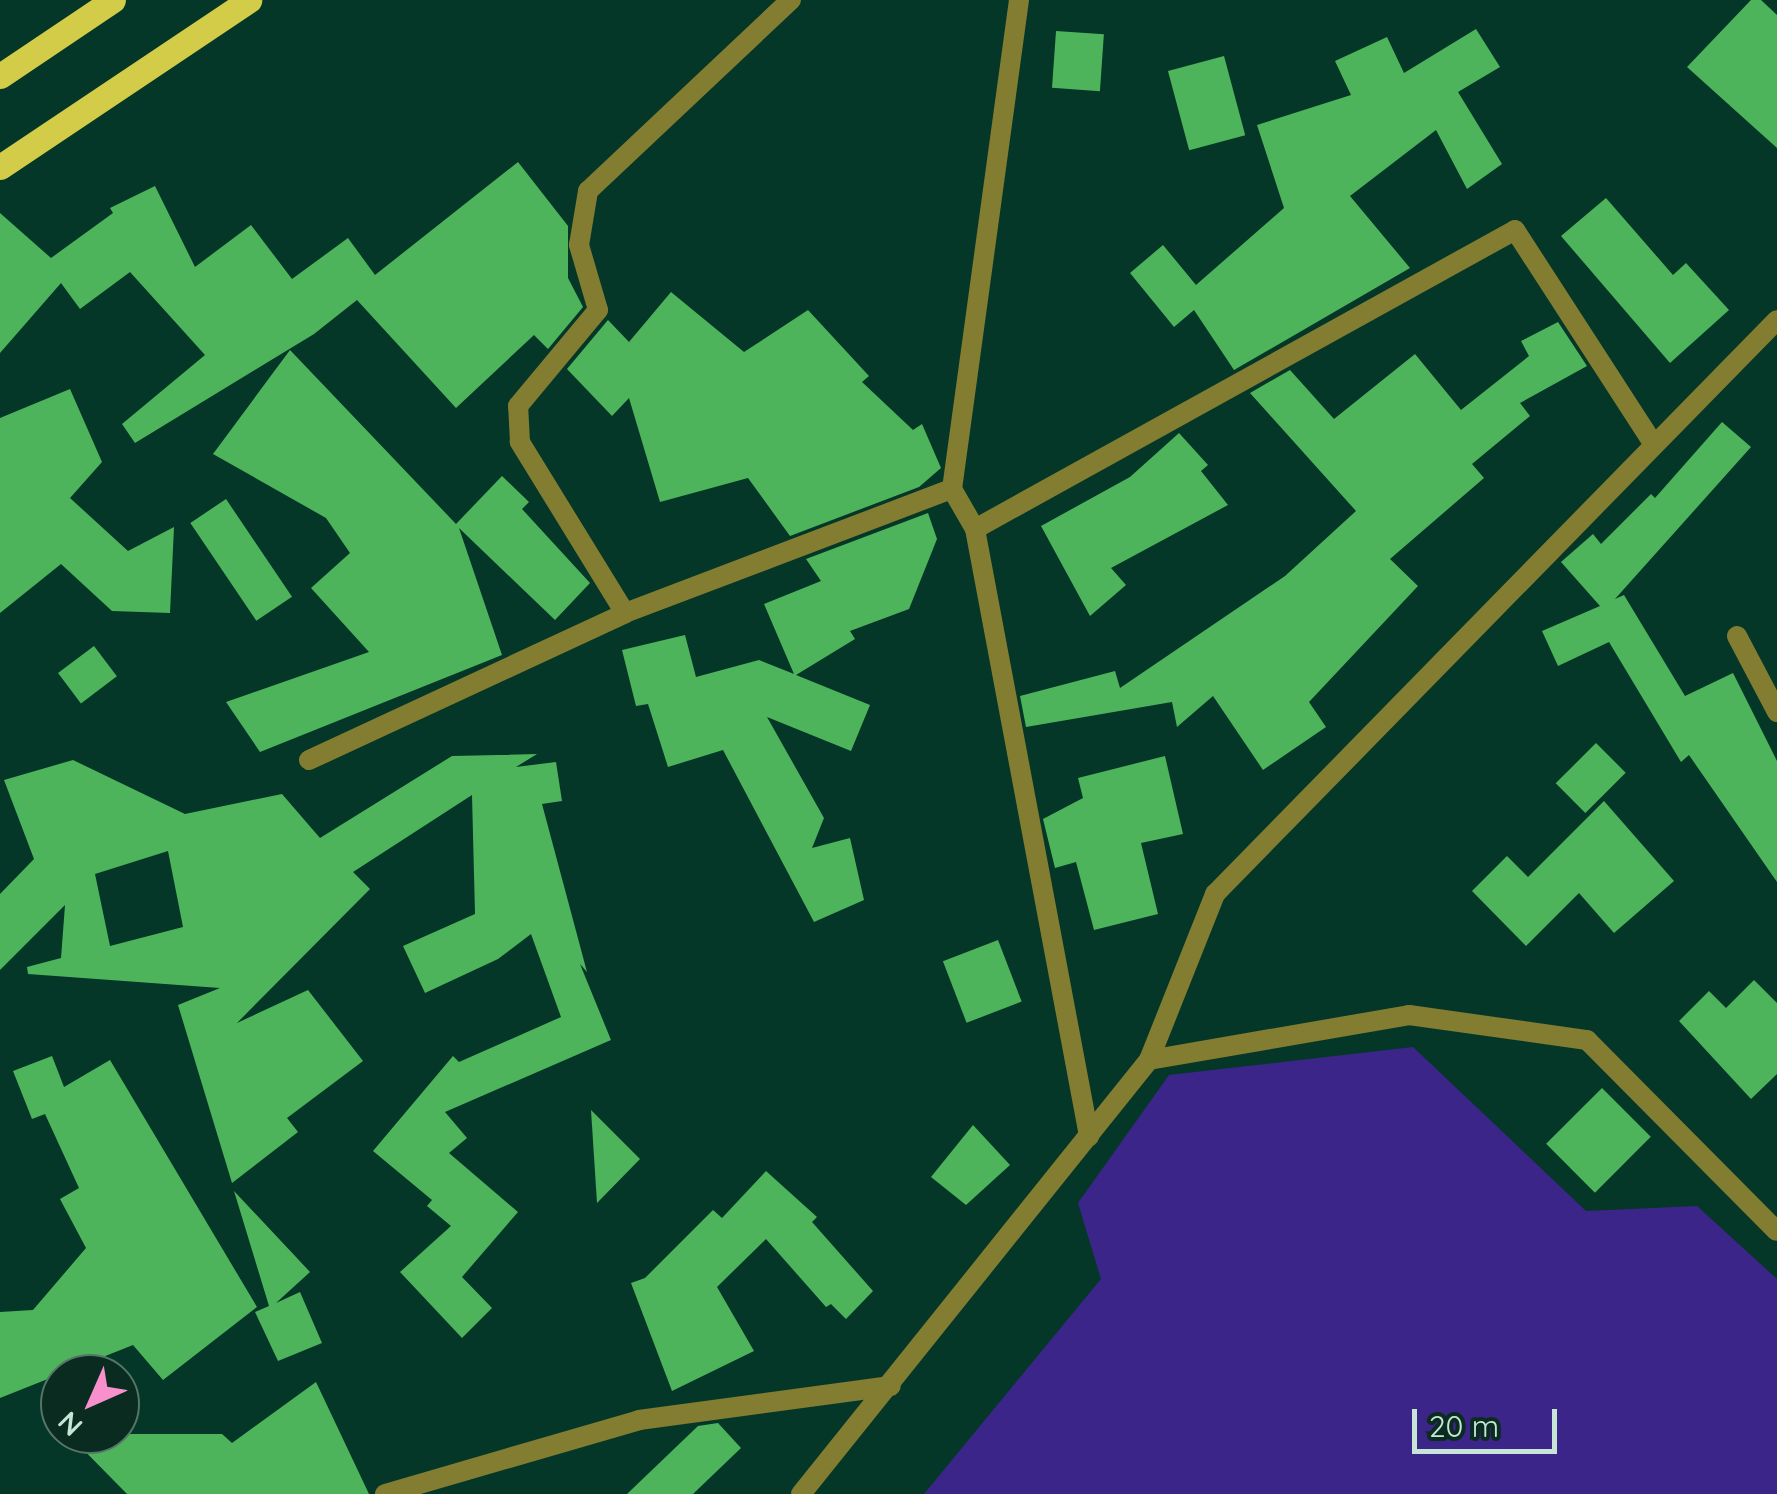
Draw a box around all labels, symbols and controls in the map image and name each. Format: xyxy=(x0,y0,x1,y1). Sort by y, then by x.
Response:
north arrow xyxy=(40,1354,140,1454)
scale bar xyxy=(1417,1389,1562,1451)
text: N xyxy=(50,1404,90,1444)
text: 20 m xyxy=(1429,1407,1499,1445)

